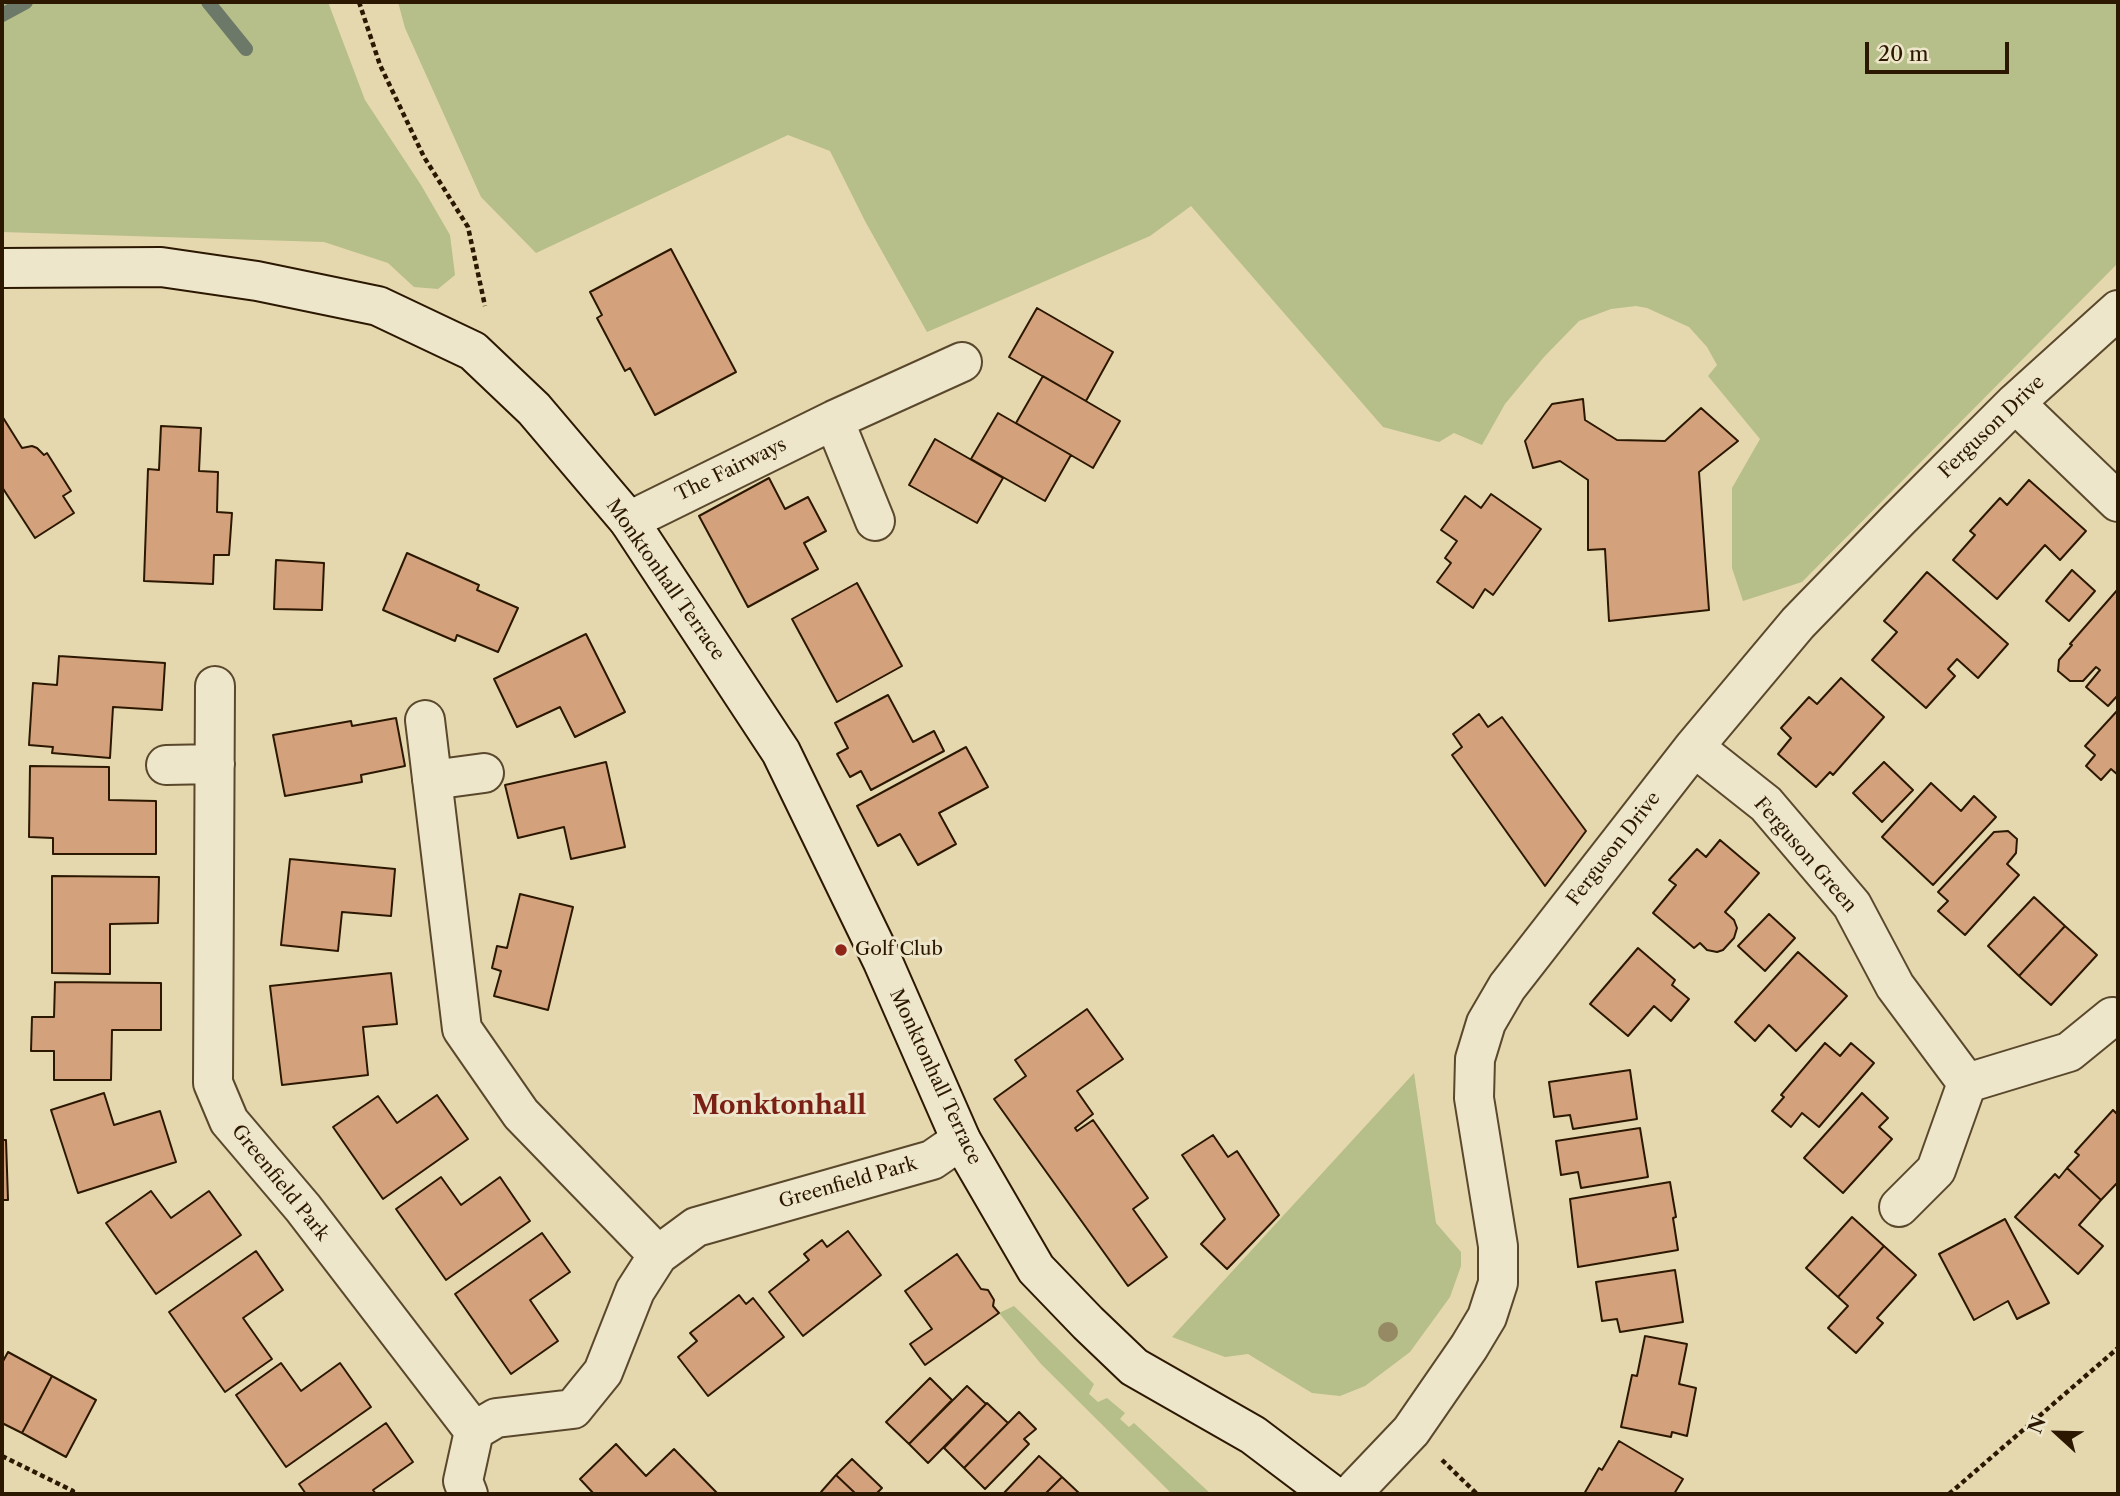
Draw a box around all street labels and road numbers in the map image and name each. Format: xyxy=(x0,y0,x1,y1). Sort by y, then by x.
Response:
street label: Ferguson Drive xyxy=(1934,371,2050,483)
street label: The Fairways xyxy=(672,433,790,507)
street label: Monktonhall Terrace xyxy=(601,495,729,665)
street label: Ferguson Drive xyxy=(1563,788,1665,910)
street label: Ferguson Green xyxy=(1749,793,1861,917)
street label: Monktonhall Terrace xyxy=(884,986,986,1168)
street label: Greenfield Park xyxy=(226,1120,334,1246)
street label: Greenfield Park xyxy=(776,1152,920,1214)

